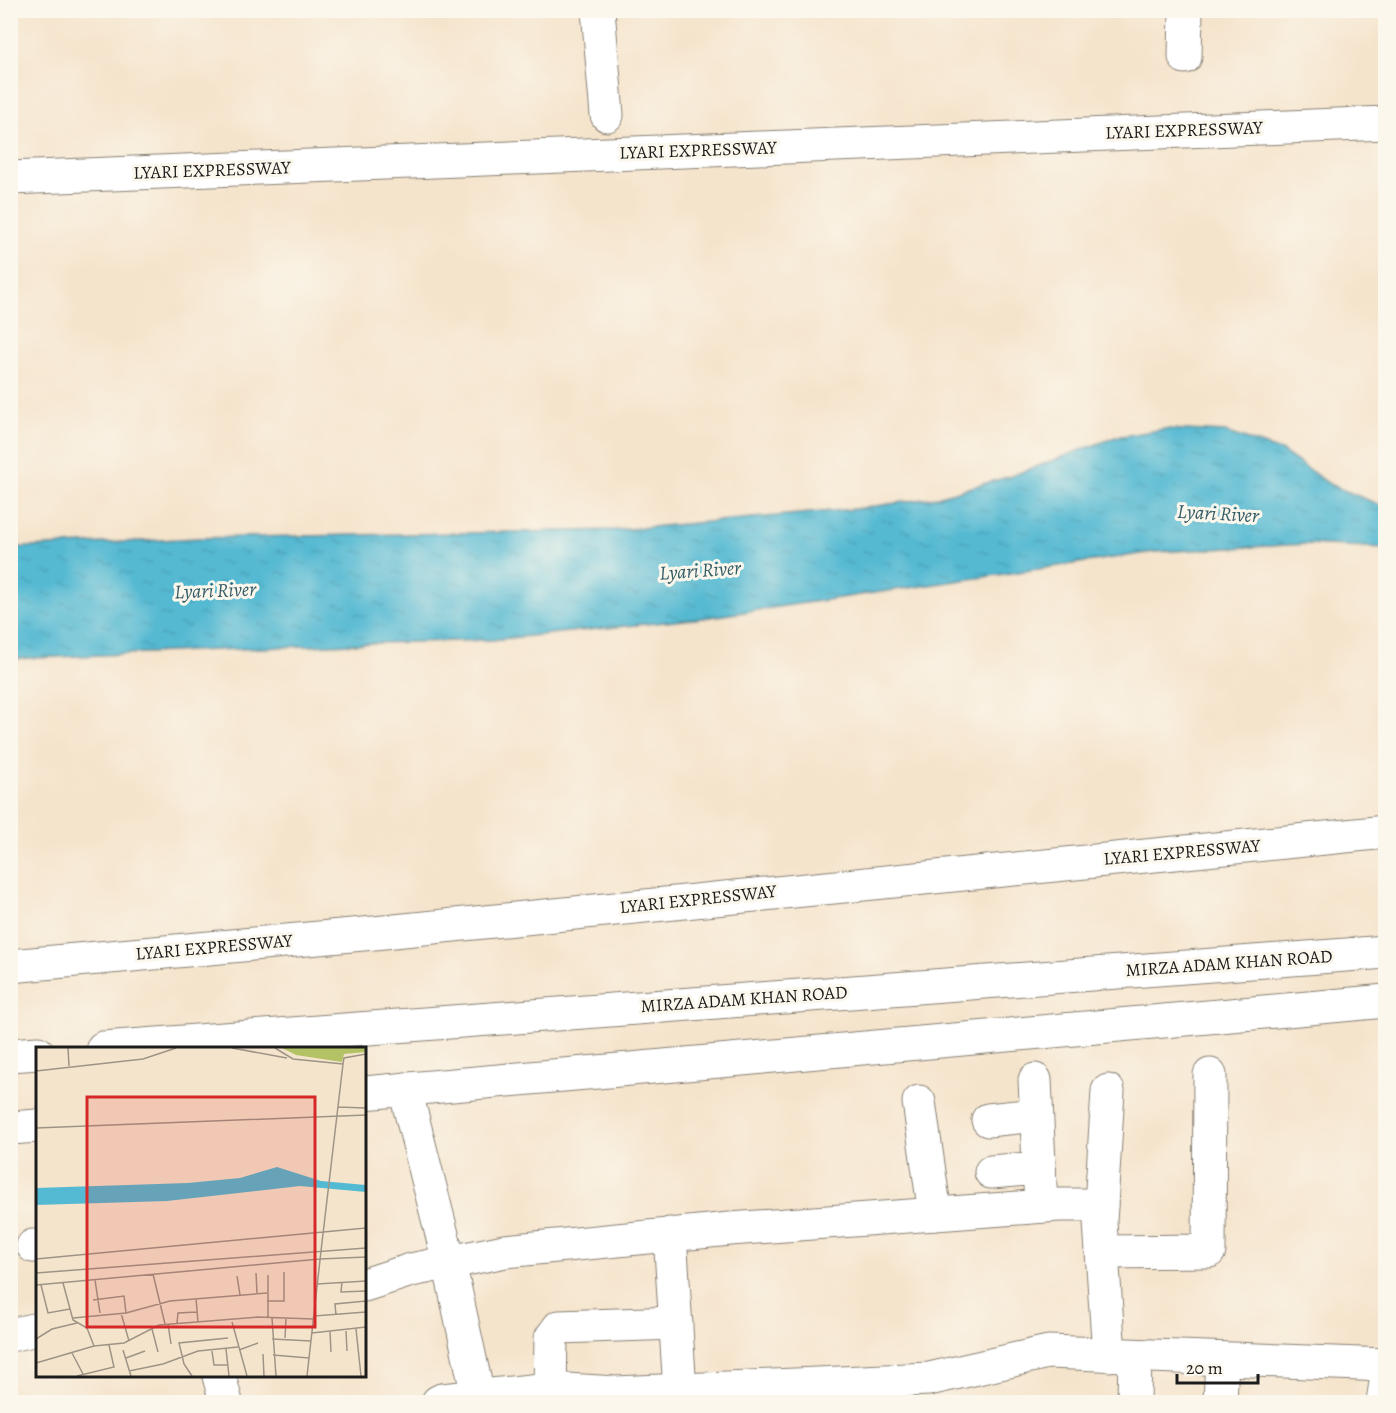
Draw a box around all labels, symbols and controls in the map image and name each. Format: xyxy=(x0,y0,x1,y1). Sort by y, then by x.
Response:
street label: LYARI EXPRESSWAY xyxy=(1105,115,1264,145)
street label: LYARI EXPRESSWAY xyxy=(619,135,778,165)
street label: LYARI EXPRESSWAY xyxy=(133,155,292,185)
water label: Lyari River xyxy=(1176,498,1261,529)
water label: Lyari River xyxy=(658,554,743,587)
water label: Lyari River xyxy=(174,576,257,605)
street label: LYARI EXPRESSWAY xyxy=(1102,833,1263,871)
street label: LYARI EXPRESSWAY xyxy=(618,879,779,919)
street label: LYARI EXPRESSWAY xyxy=(134,928,295,966)
street label: MIRZA ADAM KHAN ROAD xyxy=(1125,944,1333,982)
street label: MIRZA ADAM KHAN ROAD xyxy=(640,980,848,1018)
inset map xyxy=(36,1047,366,1377)
scale bar xyxy=(1177,1347,1258,1385)
text: 20 m xyxy=(1186,1356,1223,1380)

